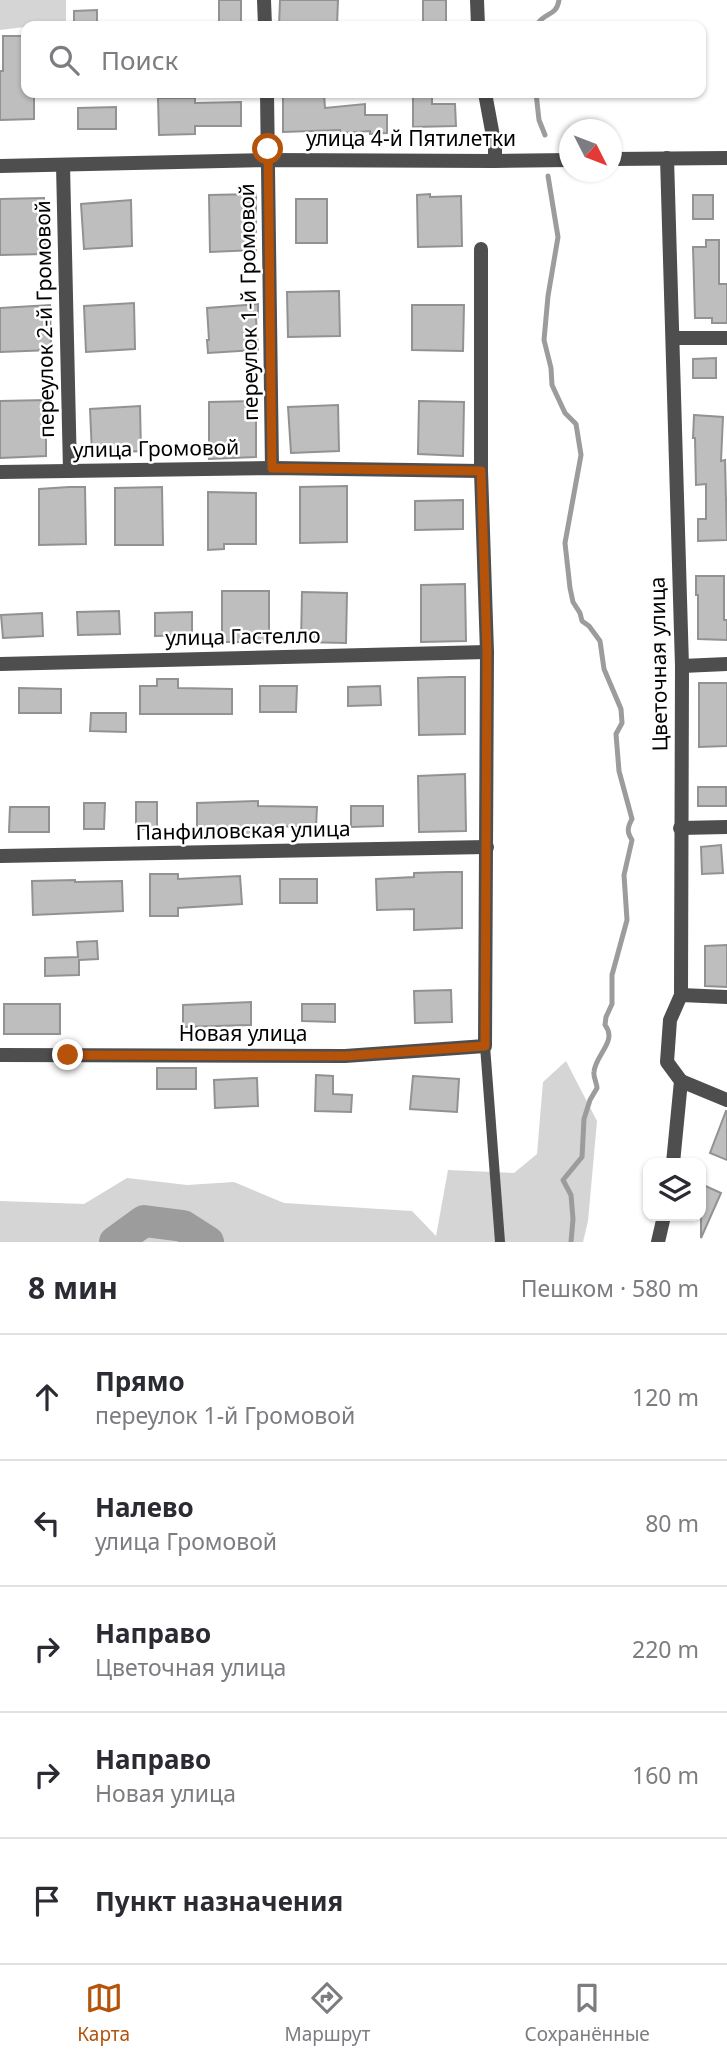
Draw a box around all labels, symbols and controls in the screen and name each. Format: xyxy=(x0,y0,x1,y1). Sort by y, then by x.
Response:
search box xyxy=(21,21,706,98)
icon: search xyxy=(45,41,83,79)
text: Поиск xyxy=(101,42,178,78)
north arrow xyxy=(559,119,622,182)
street label: улица 4-й Пятилетки xyxy=(306,124,516,152)
route start xyxy=(252,133,283,164)
street label: переулок 1-й Громовой xyxy=(232,183,264,421)
street label: переулок 2-й Громовой xyxy=(28,200,60,438)
street label: улица Громовой xyxy=(73,433,239,463)
street label: Цветочная улица xyxy=(642,576,674,752)
street label: улица Гастелло xyxy=(165,621,321,651)
street label: Панфиловская улица xyxy=(135,814,351,846)
street label: Новая улица xyxy=(179,1019,307,1047)
route end xyxy=(52,1039,83,1070)
map controls xyxy=(643,1158,706,1221)
button: layers xyxy=(643,1158,706,1221)
text: 8 мин xyxy=(28,1267,118,1308)
text: Пешком · 580 m xyxy=(521,1272,699,1304)
text: Прямо xyxy=(95,1363,185,1399)
icon: ahead xyxy=(28,1378,66,1416)
text: 120 m xyxy=(632,1381,699,1413)
text: переулок 1-й Громовой xyxy=(95,1399,355,1431)
text: Налево xyxy=(95,1489,194,1525)
icon: left xyxy=(28,1504,66,1542)
text: 80 m xyxy=(645,1507,699,1539)
text: улица Громовой xyxy=(95,1525,277,1557)
text: Направо xyxy=(95,1615,211,1651)
icon: right xyxy=(28,1630,66,1668)
text: 220 m xyxy=(632,1633,699,1665)
text: Цветочная улица xyxy=(95,1651,286,1683)
text: Направо xyxy=(95,1741,211,1777)
icon: right xyxy=(28,1756,66,1794)
text: 160 m xyxy=(632,1759,699,1791)
text: Новая улица xyxy=(95,1777,236,1809)
icon: arrive xyxy=(28,1882,66,1920)
text: Пункт назначения xyxy=(95,1883,343,1919)
tab: Карта xyxy=(77,1979,130,2047)
tab: Маршрут xyxy=(284,1979,370,2047)
tab: Сохранённые xyxy=(525,1979,650,2047)

